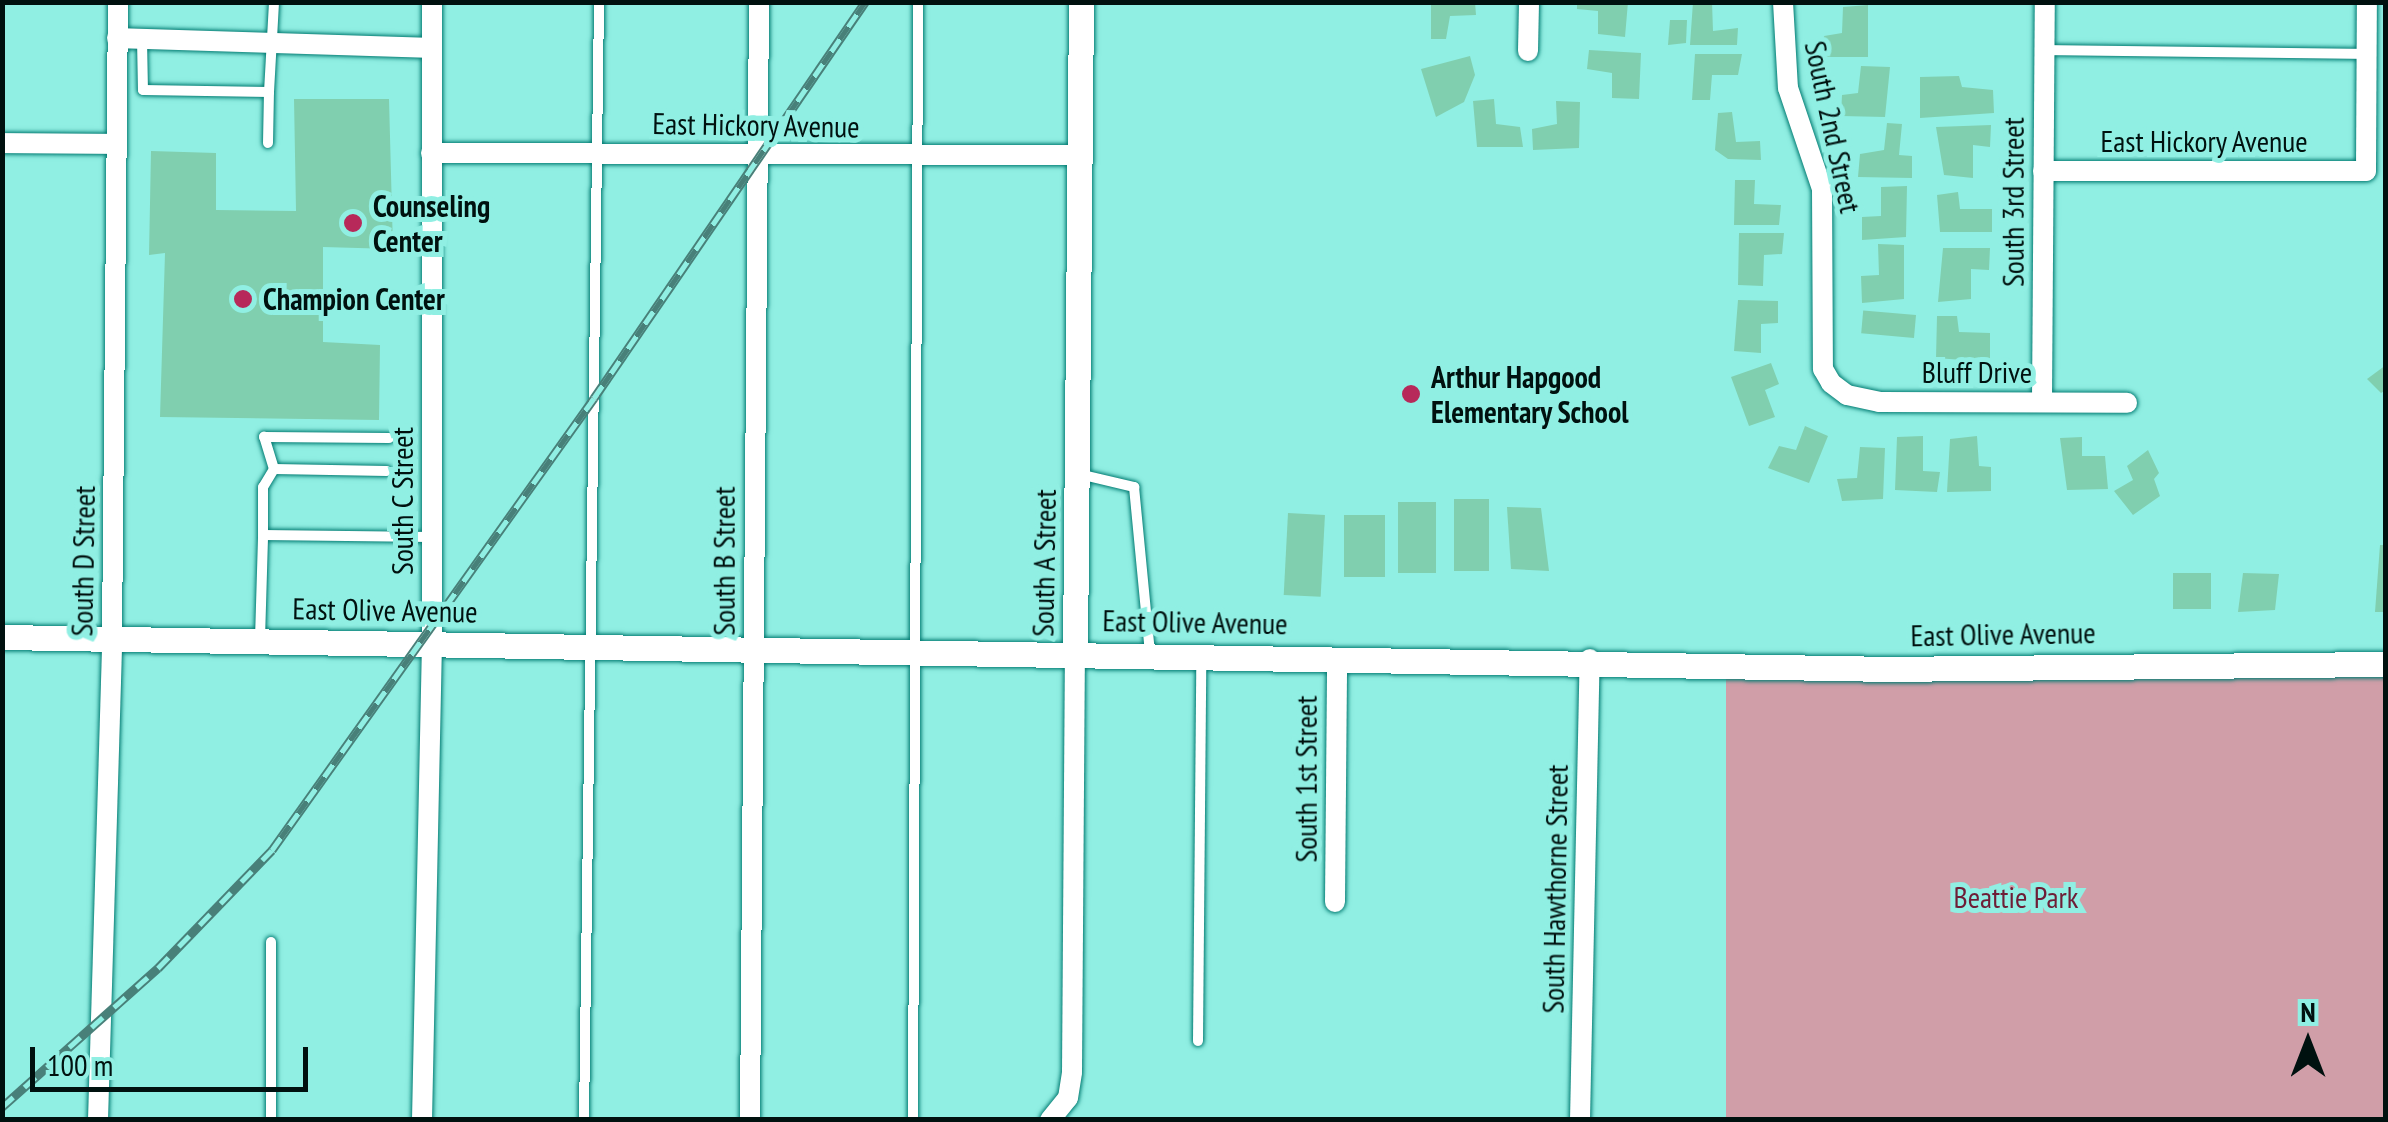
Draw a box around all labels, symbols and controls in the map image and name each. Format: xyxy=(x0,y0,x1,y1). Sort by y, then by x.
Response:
street label: South 2nd Street xyxy=(1797,38,1869,216)
street label: East Hickory Avenue xyxy=(651,105,861,145)
street label: South 3rd Street xyxy=(1995,117,2031,287)
street label: East Hickory Avenue xyxy=(2100,123,2308,159)
place label: Counseling Center xyxy=(373,188,490,258)
marker: Counseling Center xyxy=(342,212,364,234)
place label: Champion Center xyxy=(263,281,445,317)
marker: Champion Center xyxy=(232,288,254,310)
street label: Bluff Drive xyxy=(1922,354,2032,390)
place label: Arthur Hapgood Elementary School xyxy=(1431,359,1629,430)
marker: Arthur Hapgood Elementary School xyxy=(1400,383,1422,405)
street label: South C Street xyxy=(384,427,420,575)
street label: South D Street xyxy=(64,485,102,637)
street label: South B Street xyxy=(706,486,742,636)
street label: South A Street xyxy=(1025,488,1063,638)
street label: East Olive Avenue xyxy=(292,590,478,630)
street label: East Olive Avenue xyxy=(1102,602,1288,642)
street label: East Olive Avenue xyxy=(1910,614,2096,654)
street label: South 1st Street xyxy=(1288,696,1324,862)
street label: South Hawthorne Street xyxy=(1535,764,1575,1014)
park label: Beattie Park xyxy=(1954,879,2078,915)
north arrow xyxy=(2258,992,2358,1092)
text: N xyxy=(2300,993,2316,1030)
scale bar xyxy=(35,1027,312,1089)
text: 100 m xyxy=(47,1045,113,1084)

